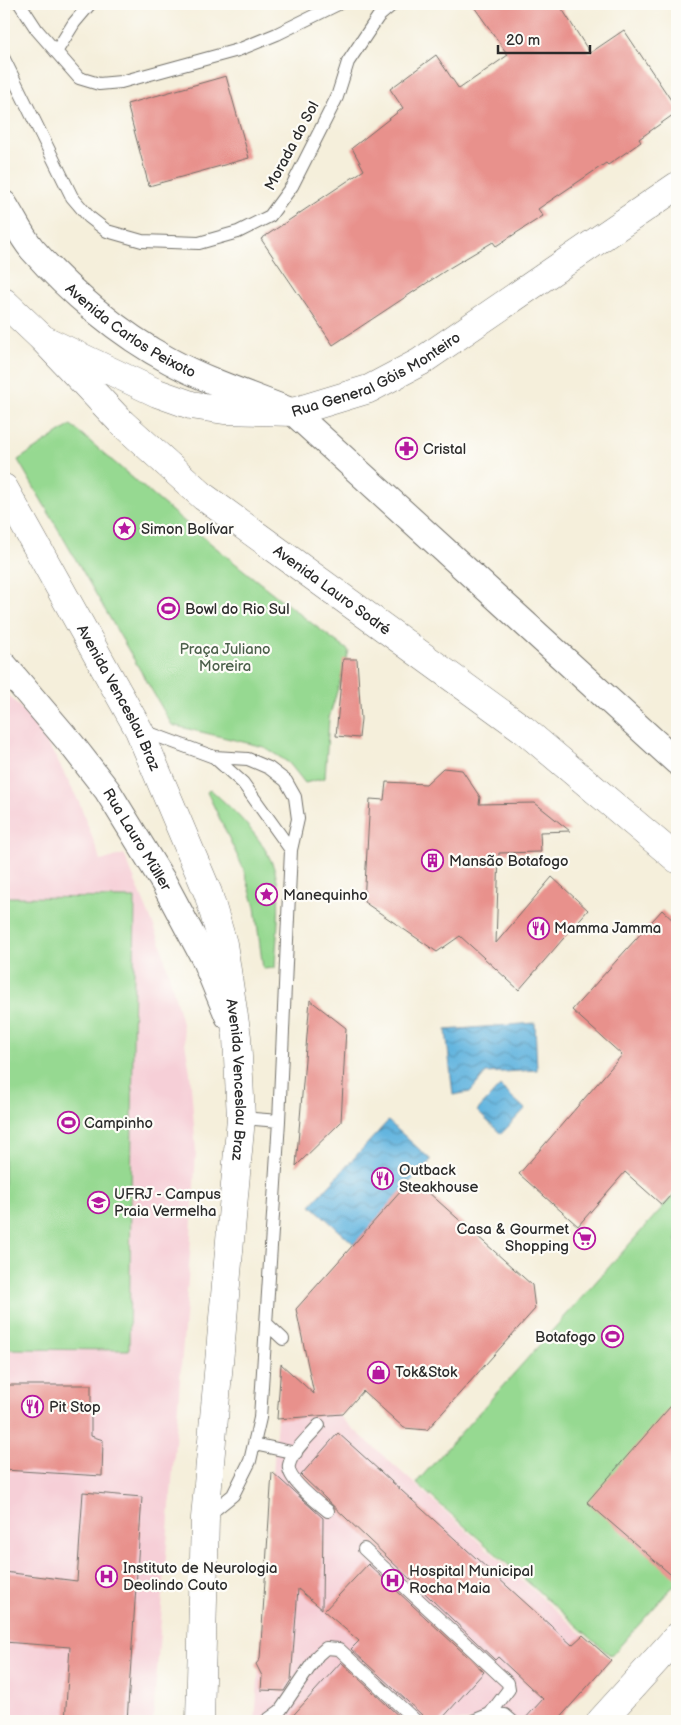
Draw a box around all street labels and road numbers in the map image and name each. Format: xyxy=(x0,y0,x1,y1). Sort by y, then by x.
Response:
street label: Morada do Sol xyxy=(261,98,323,194)
street label: Avenida Carlos Peixoto xyxy=(61,279,199,382)
street label: Rua General Góis Monteiro xyxy=(289,328,464,421)
street label: Avenida Lauro Sodré xyxy=(270,541,395,639)
street label: Avenida Venceslau Braz xyxy=(73,621,165,774)
street label: Rua Lauro Müller xyxy=(99,785,176,894)
street label: Avenida Venceslau Braz xyxy=(222,997,251,1162)

